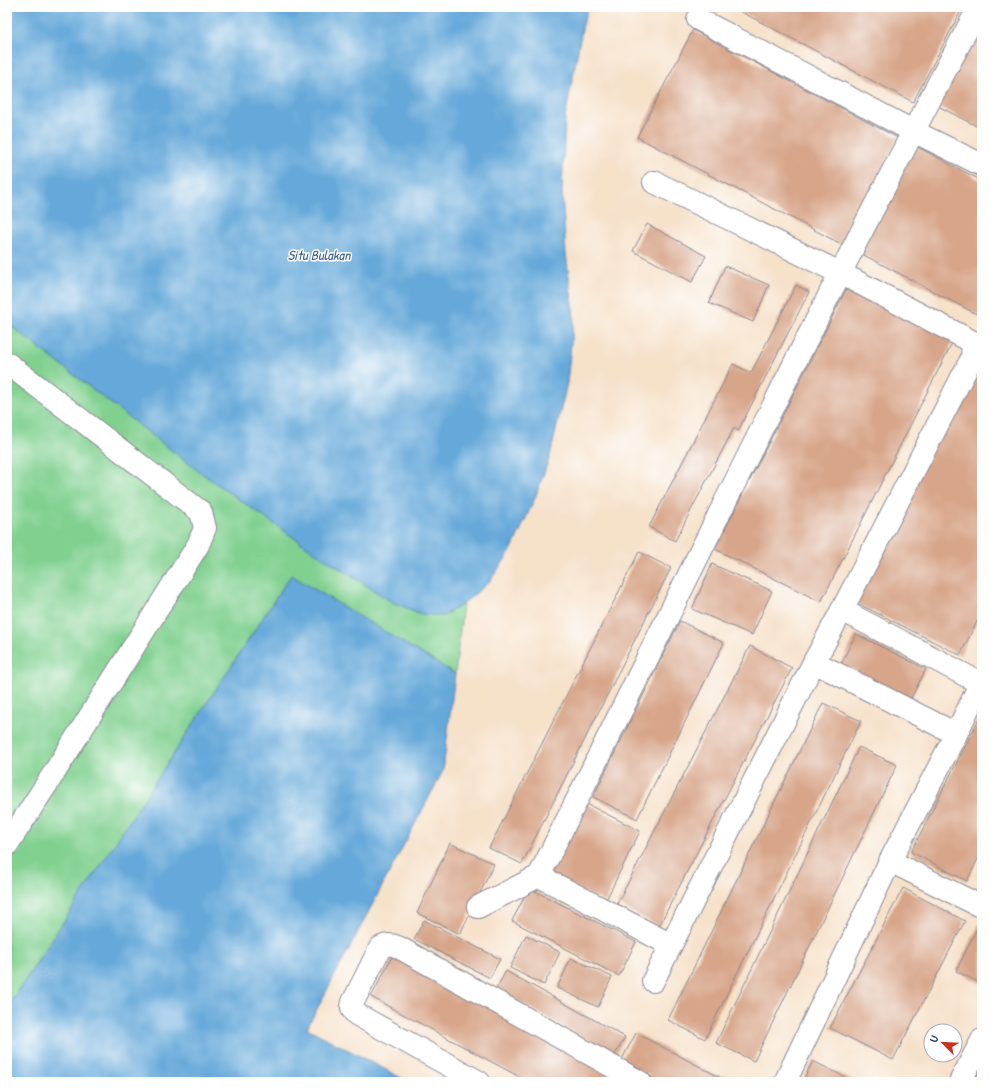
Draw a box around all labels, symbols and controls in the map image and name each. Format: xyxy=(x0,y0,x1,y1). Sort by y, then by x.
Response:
water label: Situ Bulakan xyxy=(288,245,352,264)
north arrow xyxy=(923,1023,963,1063)
text: U xyxy=(926,1033,941,1045)

